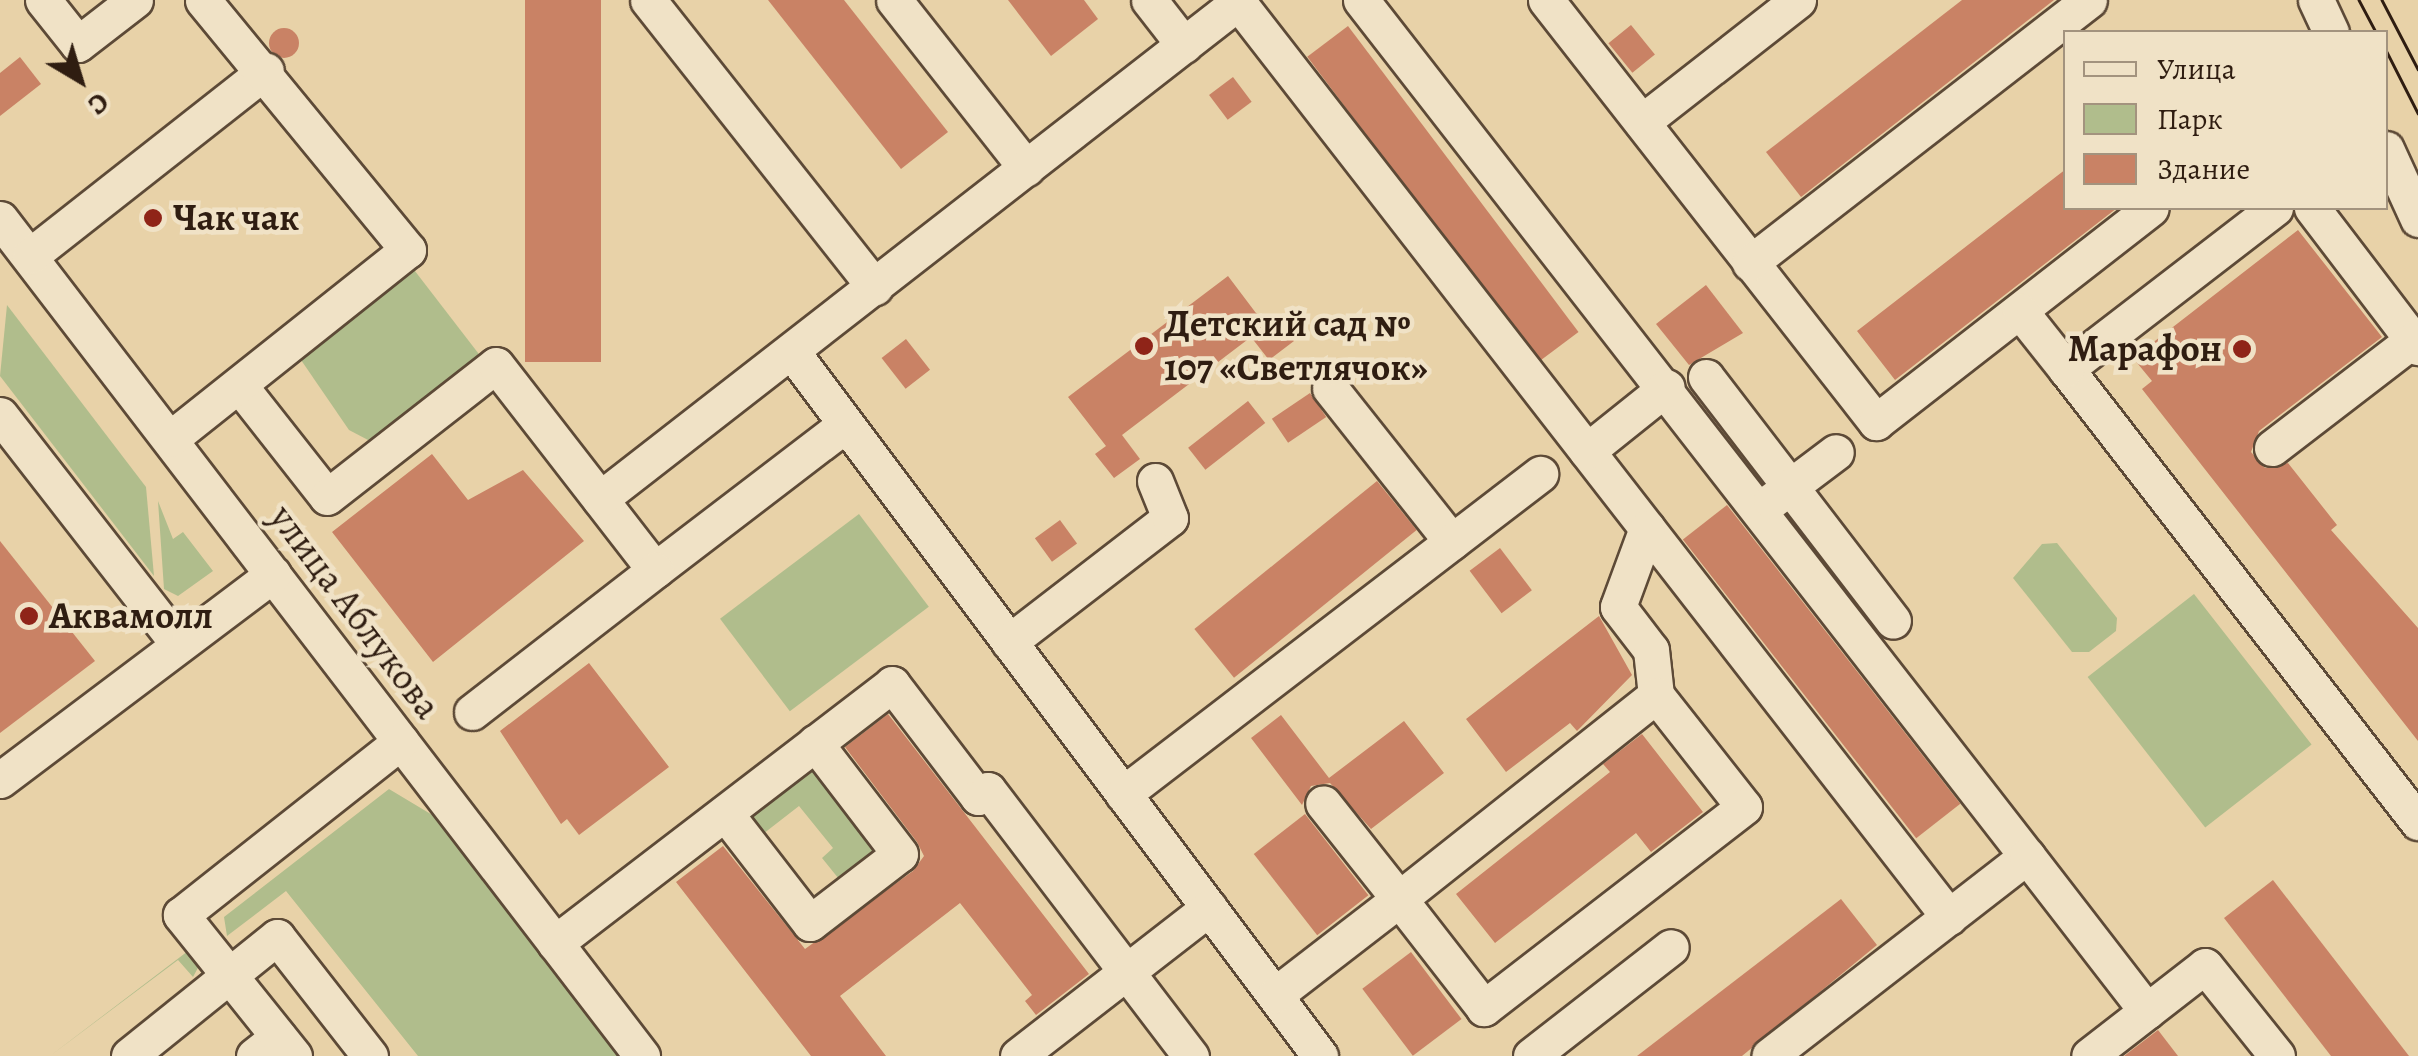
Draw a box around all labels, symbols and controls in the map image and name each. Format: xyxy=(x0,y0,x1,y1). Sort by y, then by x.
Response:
north arrow xyxy=(30,30,130,130)
legend xyxy=(2063,30,2388,210)
text: Улица xyxy=(2157,49,2236,89)
text: С xyxy=(80,83,117,124)
text: Парк xyxy=(2157,99,2223,139)
text: Здание xyxy=(2157,149,2250,189)
place label: Чак чак xyxy=(173,195,299,241)
marker: Чак чак xyxy=(142,207,164,229)
place label: Детский сад № 107 «Светлячок» xyxy=(1164,301,1428,390)
place label: Марафон xyxy=(2068,326,2222,372)
marker: Детский сад № 107 «Светлячок» xyxy=(1133,335,1155,357)
marker: Марафон xyxy=(2231,338,2253,360)
street label: улица Аблукова xyxy=(260,496,450,728)
place label: Аквамолл xyxy=(49,593,213,639)
marker: Аквамолл xyxy=(18,605,40,627)

